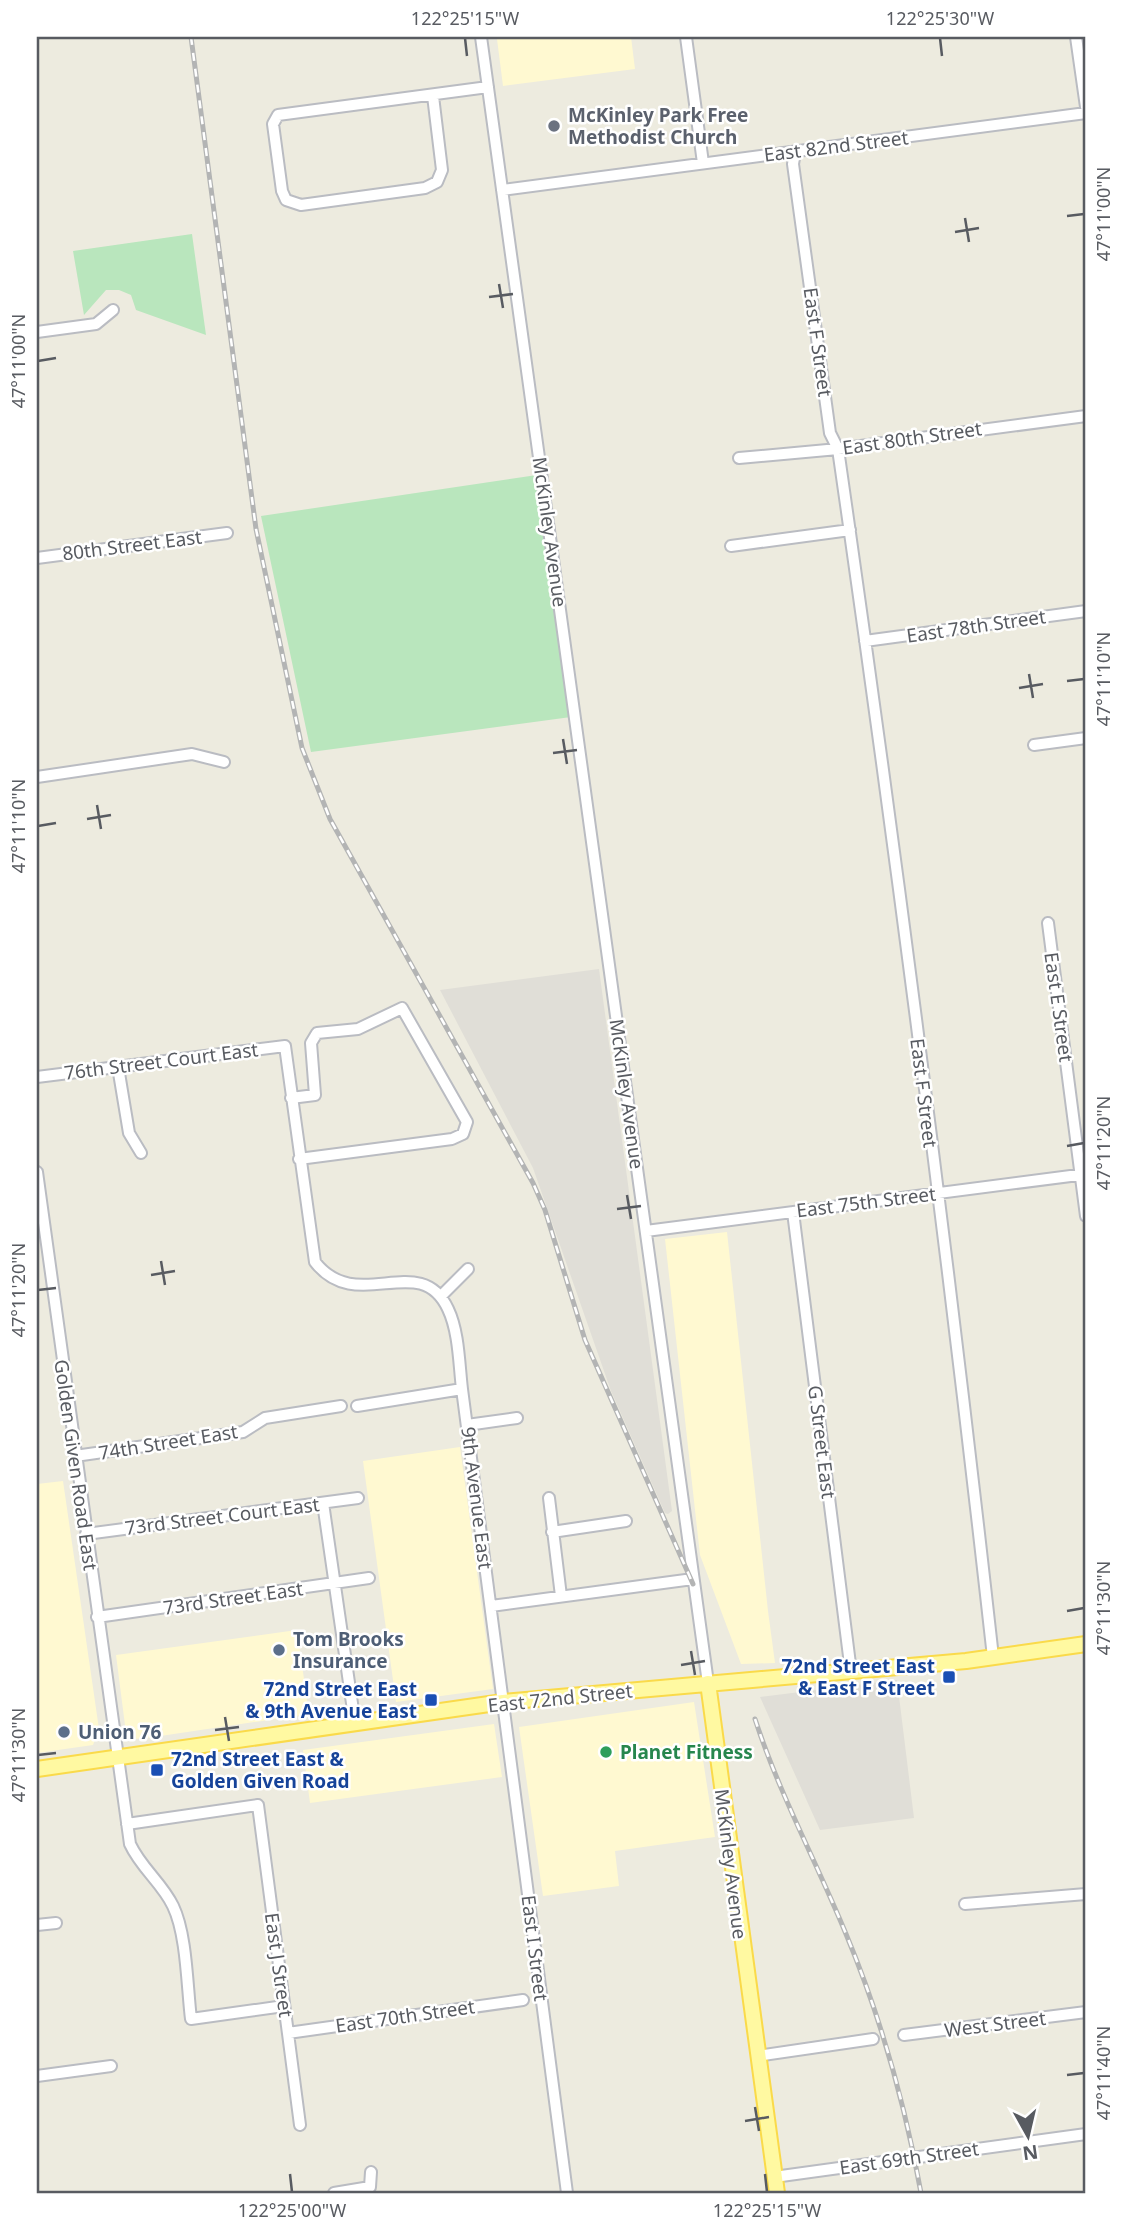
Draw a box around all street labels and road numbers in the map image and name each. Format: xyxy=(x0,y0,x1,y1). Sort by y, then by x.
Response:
street label: East 82nd Street xyxy=(762,124,910,168)
street label: East F Street xyxy=(797,286,839,398)
street label: East 80th Street xyxy=(841,415,983,461)
street label: McKinley Avenue xyxy=(527,455,573,609)
street label: 80th Street East xyxy=(61,524,203,566)
street label: East 78th Street xyxy=(905,603,1047,649)
street label: East E Street xyxy=(1038,950,1080,1064)
street label: McKinley Avenue xyxy=(604,1017,650,1171)
street label: 76th Street Court East xyxy=(62,1036,260,1086)
street label: East F Street xyxy=(904,1037,944,1149)
street label: East 75th Street xyxy=(795,1181,937,1223)
street label: Golden Given Road East xyxy=(48,1358,104,1572)
street label: G Street East xyxy=(802,1384,842,1500)
street label: 74th Street East xyxy=(97,1418,240,1466)
street label: 9th Avenue East xyxy=(455,1425,499,1571)
street label: 73rd Street Court East xyxy=(123,1491,321,1541)
street label: 73rd Street East xyxy=(161,1575,305,1621)
street label: East 72nd Street xyxy=(486,1677,634,1719)
street label: McKinley Avenue xyxy=(709,1787,753,1941)
street label: East I Street xyxy=(516,1894,554,2003)
street label: East J Street xyxy=(259,1911,299,2019)
street label: East 70th Street xyxy=(334,1993,476,2039)
street label: West Street xyxy=(943,2005,1047,2043)
street label: East 69th Street xyxy=(838,2135,980,2181)

